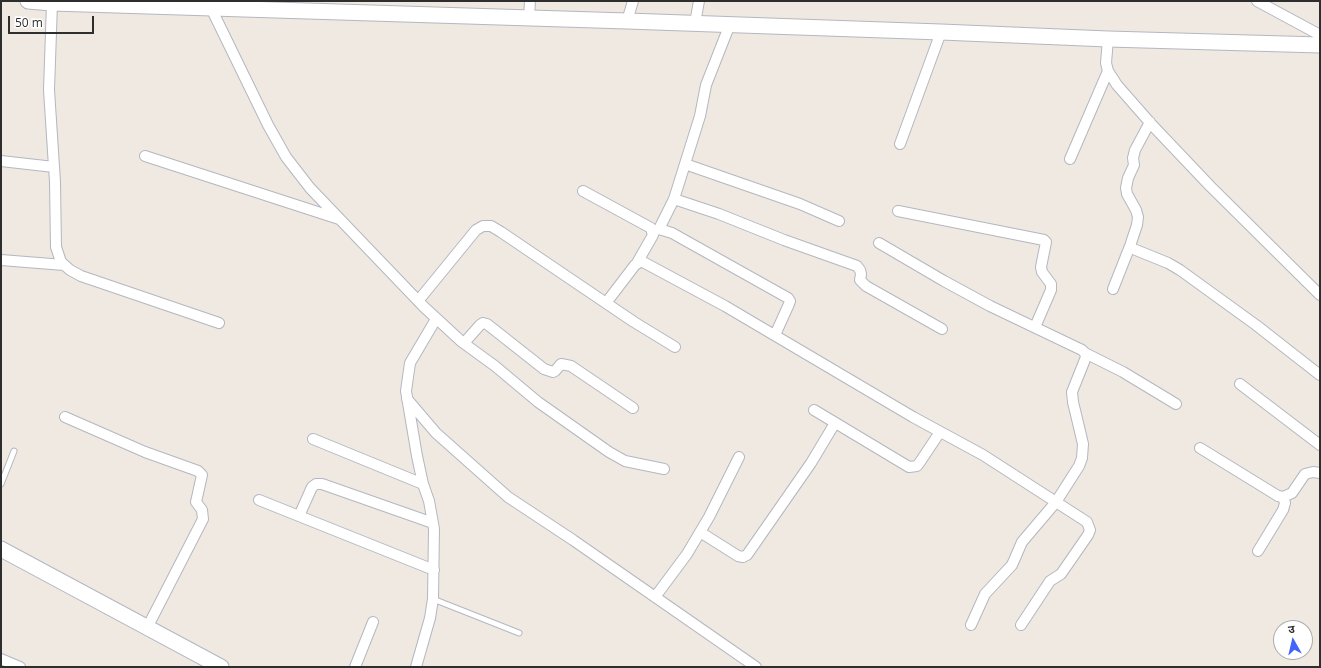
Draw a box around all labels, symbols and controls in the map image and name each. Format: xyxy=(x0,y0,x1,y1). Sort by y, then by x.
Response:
scale bar xyxy=(10,8,96,34)
text: 50 m xyxy=(15,14,43,31)
north arrow xyxy=(1273,620,1313,660)
text: उ xyxy=(1287,621,1296,636)

